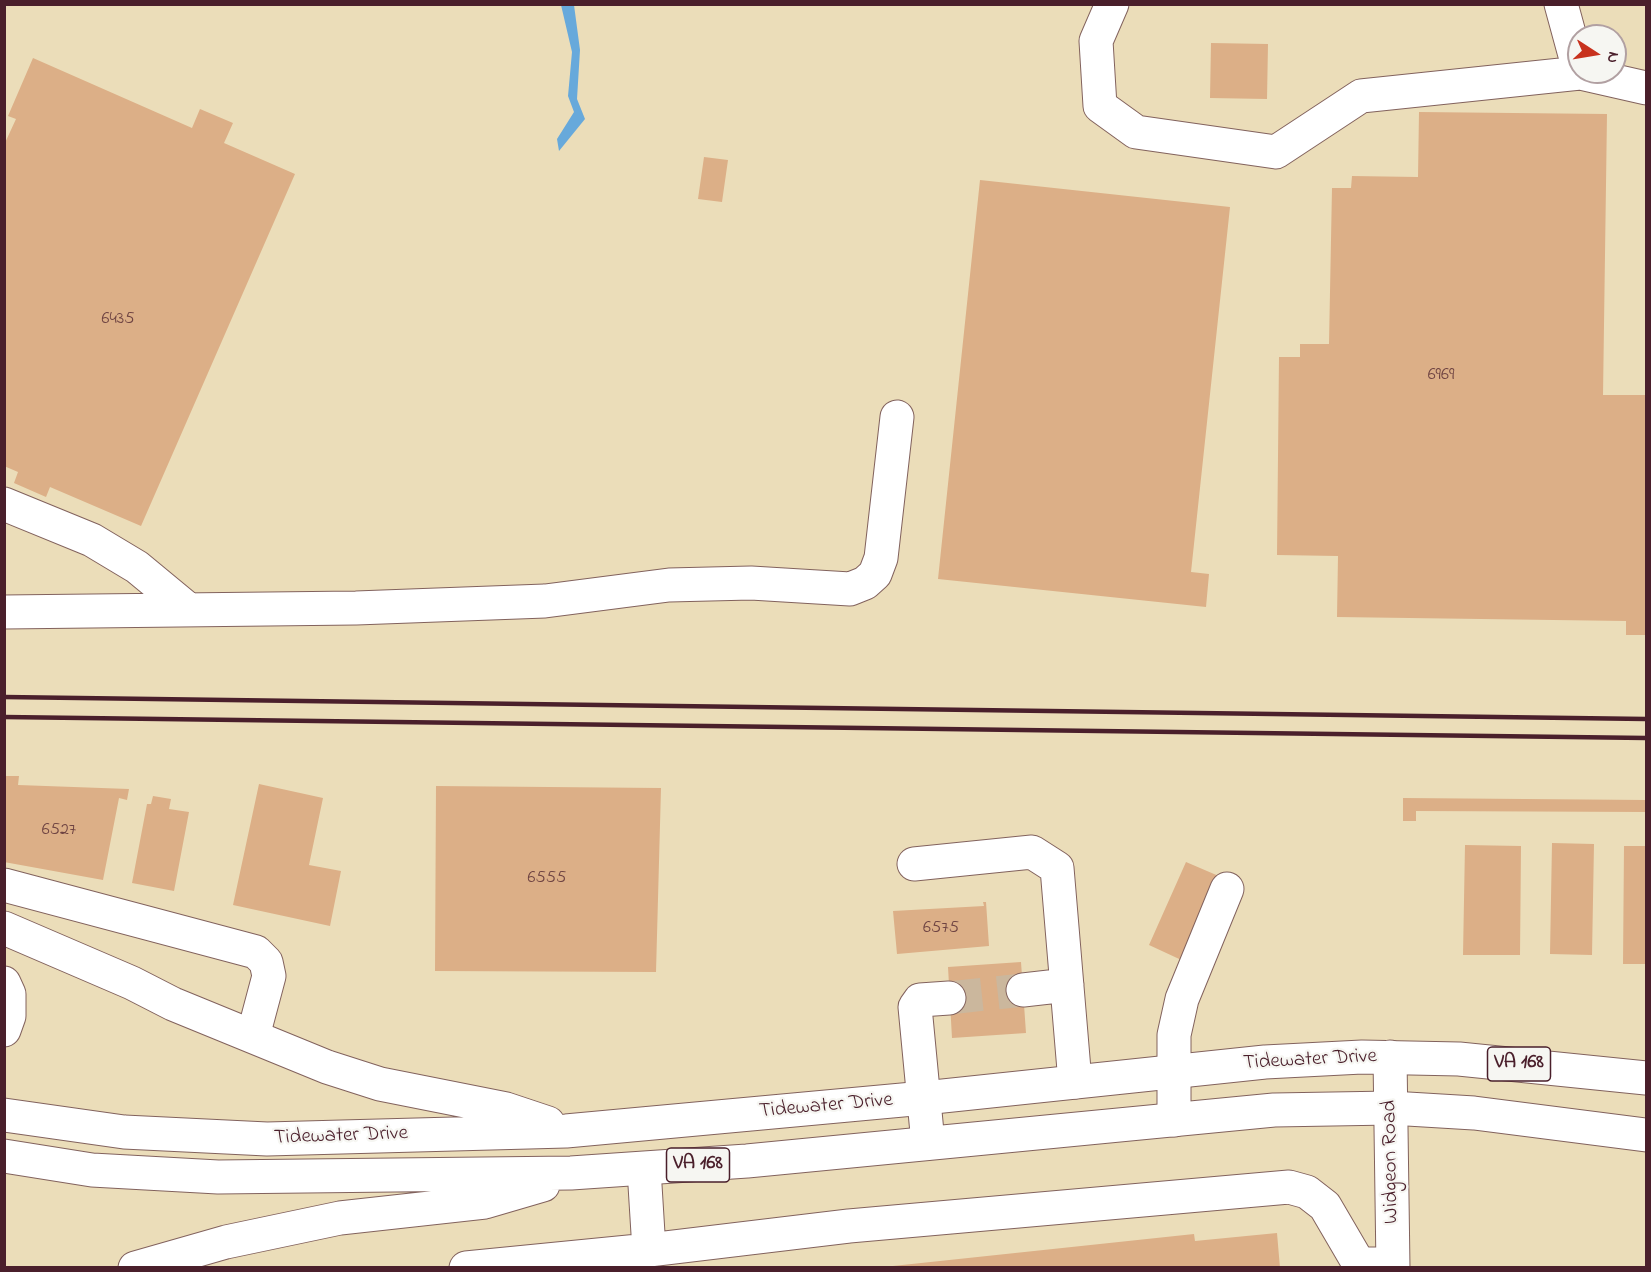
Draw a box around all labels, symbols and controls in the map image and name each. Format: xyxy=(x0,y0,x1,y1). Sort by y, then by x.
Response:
north arrow xyxy=(1567,24,1627,84)
text: N xyxy=(1600,50,1626,65)
house number: 6435 xyxy=(101,309,135,331)
house number: 6969 xyxy=(1428,365,1454,387)
house number: 6527 xyxy=(42,820,76,842)
house number: 6555 xyxy=(528,868,566,890)
house number: 6575 xyxy=(923,918,959,940)
street label: Tidewater Drive xyxy=(1242,1045,1378,1077)
road number: VA 168 xyxy=(1488,1047,1550,1081)
street label: Tidewater Drive xyxy=(758,1089,894,1125)
street label: Widgeon Road xyxy=(1378,1100,1406,1224)
street label: Tidewater Drive xyxy=(273,1122,409,1152)
road number: VA 168 xyxy=(666,1148,730,1182)

